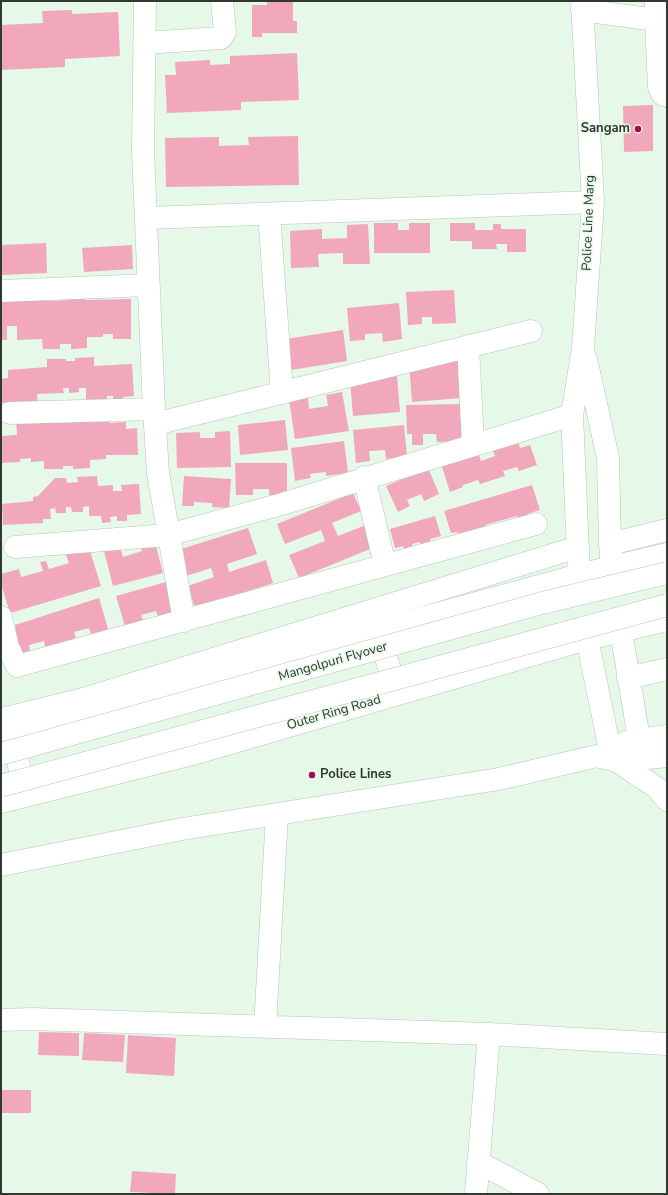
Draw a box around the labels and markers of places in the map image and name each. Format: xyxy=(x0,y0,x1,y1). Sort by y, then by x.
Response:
place label: Sangam xyxy=(581,121,630,137)
marker: Sangam xyxy=(633,124,643,134)
place label: Police Lines xyxy=(320,767,391,783)
marker: Police Lines xyxy=(307,770,317,780)

